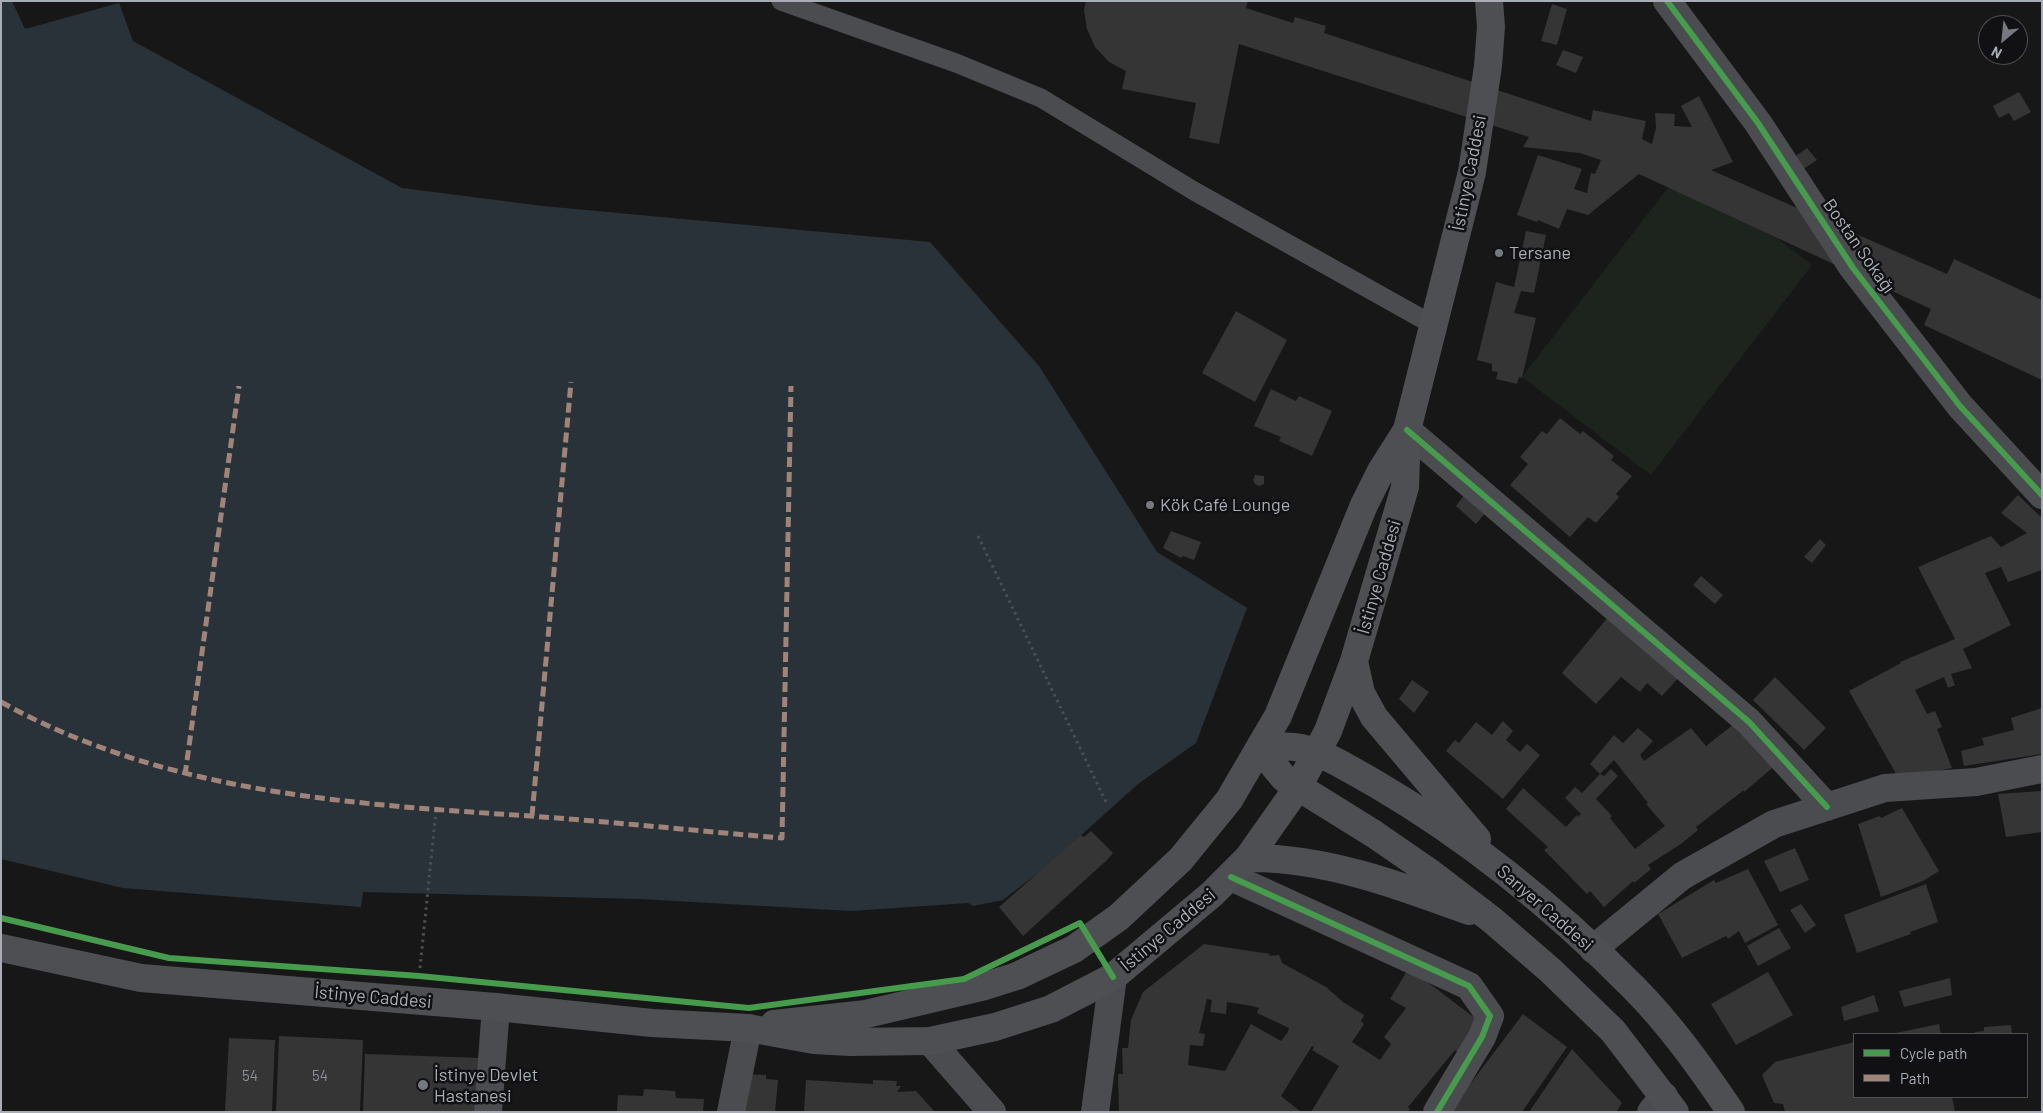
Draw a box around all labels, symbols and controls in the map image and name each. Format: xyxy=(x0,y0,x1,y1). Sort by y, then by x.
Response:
north arrow xyxy=(1978,15,2028,65)
text: N xyxy=(1988,43,2004,62)
street label: İstinye Caddesi xyxy=(1447,113,1491,233)
street label: Bostan Sokağı xyxy=(1818,195,1900,297)
place label: Tersane xyxy=(1509,242,1571,264)
marker: Tersane xyxy=(1493,247,1505,259)
place label: Kök Café Lounge xyxy=(1160,494,1290,516)
marker: Kök Café Lounge xyxy=(1144,499,1156,511)
street label: İstinye Caddesi xyxy=(1352,518,1406,636)
street label: Sarıyer Caddesi xyxy=(1493,860,1597,956)
street label: İstinye Caddesi xyxy=(1116,884,1220,976)
street label: İstinye Caddesi xyxy=(314,981,432,1013)
legend xyxy=(1853,1033,2028,1098)
text: Cycle path xyxy=(1900,1044,1967,1062)
place label: İstinye Devlet Hastanesi xyxy=(434,1064,538,1106)
house number: 54 xyxy=(242,1067,258,1085)
house number: 54 xyxy=(312,1067,328,1085)
text: Path xyxy=(1900,1069,1930,1087)
marker: İstinye Devlet Hastanesi xyxy=(416,1078,430,1092)

